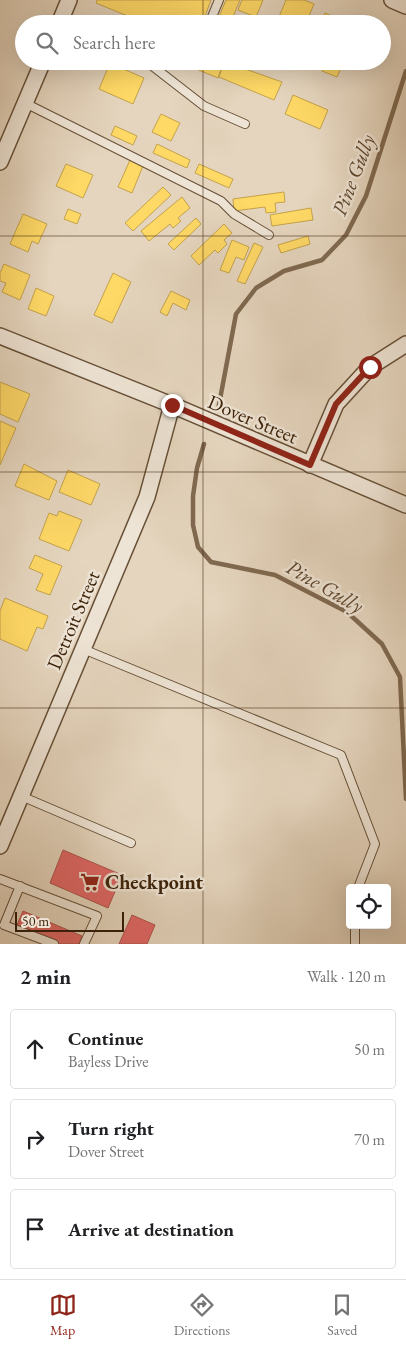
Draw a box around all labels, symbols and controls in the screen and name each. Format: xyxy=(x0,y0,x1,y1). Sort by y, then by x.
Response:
search box xyxy=(15,15,391,70)
icon: search xyxy=(33,29,61,57)
text: Search here xyxy=(73,30,155,55)
water label: Pine Gully xyxy=(325,130,381,220)
route start xyxy=(359,356,382,379)
street label: Dover Street xyxy=(204,388,303,450)
route end xyxy=(161,394,184,417)
water label: Pine Gully xyxy=(281,553,369,619)
street label: Detroit Street xyxy=(41,566,106,673)
place label: Checkpoint xyxy=(105,869,204,895)
supermarket icon: Checkpoint xyxy=(79,871,101,893)
map controls xyxy=(346,884,391,929)
button: locate xyxy=(346,884,391,929)
scale bar xyxy=(15,909,124,932)
text: 50 m xyxy=(22,912,49,930)
text: 2 min xyxy=(20,963,71,990)
text: Walk · 120 m xyxy=(307,966,386,987)
text: Continue xyxy=(68,1026,143,1051)
icon: ahead xyxy=(21,1035,49,1063)
text: 50 m xyxy=(354,1039,385,1060)
text: Bayless Drive xyxy=(68,1051,148,1072)
text: Turn right xyxy=(68,1116,154,1141)
icon: right xyxy=(21,1125,49,1153)
text: 70 m xyxy=(354,1129,385,1150)
text: Dover Street xyxy=(68,1141,144,1162)
icon: arrive xyxy=(21,1215,49,1243)
text: Arrive at destination xyxy=(68,1217,234,1242)
tab: Map xyxy=(49,1291,77,1339)
tab: Directions xyxy=(174,1291,230,1339)
tab: Saved xyxy=(327,1291,357,1339)

